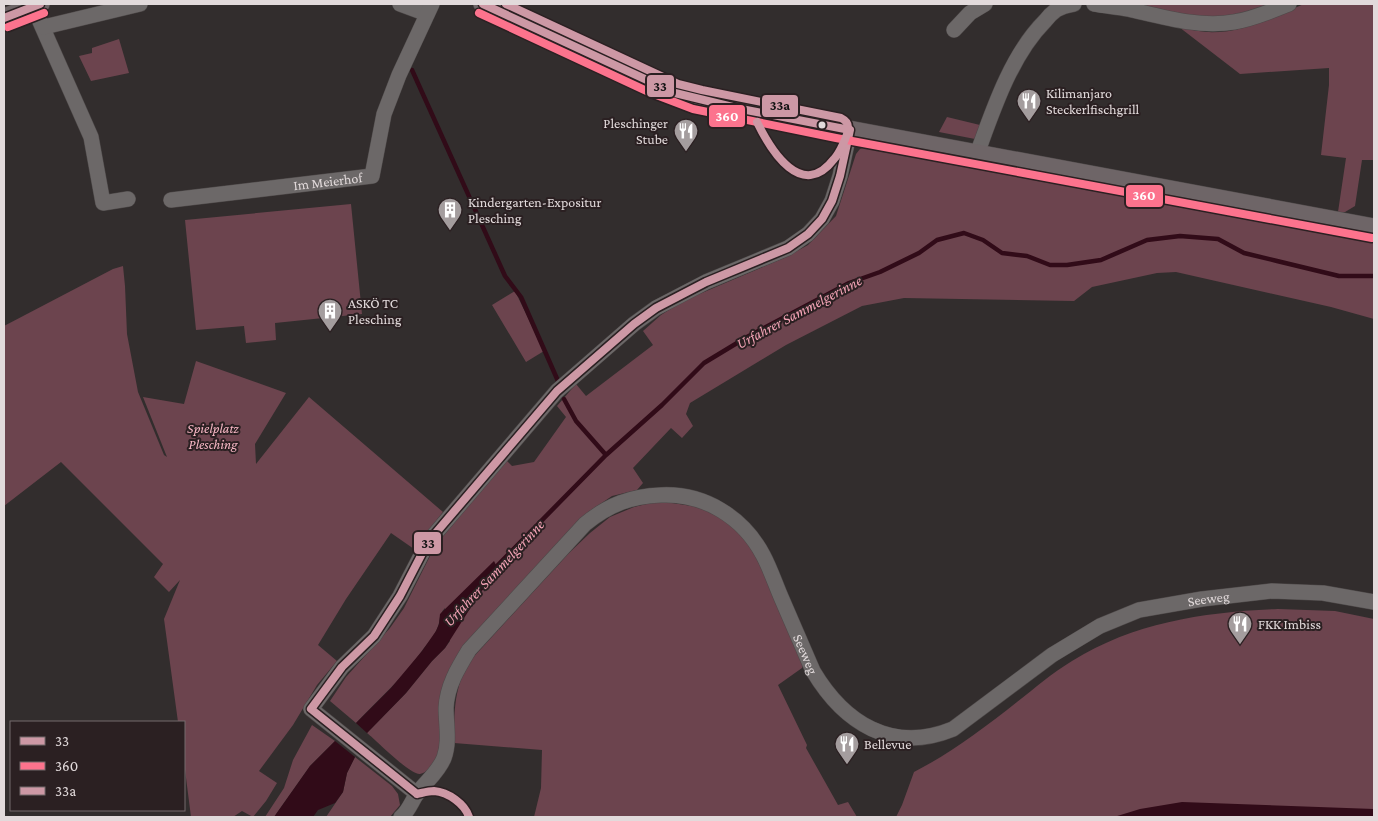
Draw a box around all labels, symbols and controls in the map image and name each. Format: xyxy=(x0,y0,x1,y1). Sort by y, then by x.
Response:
line badge: 33 xyxy=(646,74,675,98)
text: 33 xyxy=(653,78,667,94)
place label: Kilimanjaro Steckerlfischgrill xyxy=(1046,85,1140,117)
restaurant icon: Kilimanjaro Steckerlfischgrill xyxy=(1016,88,1042,122)
line badge: 33a xyxy=(761,94,799,118)
text: 33a xyxy=(770,97,790,113)
line badge: 360 xyxy=(708,104,746,128)
text: 360 xyxy=(716,108,738,124)
place label: Pleschinger Stube xyxy=(603,115,668,147)
restaurant icon: Pleschinger Stube xyxy=(673,118,699,152)
unlabelled marker xyxy=(817,120,827,130)
street label: Im Meierhof xyxy=(293,169,364,193)
line badge: 360 xyxy=(1125,184,1164,208)
text: 360 xyxy=(1133,187,1155,203)
place label: Kindergarten-Expositur Plesching xyxy=(468,194,601,226)
building icon: Kindergarten-Expositur Plesching xyxy=(437,197,463,231)
water label: Urfahrer Sammelgerinne xyxy=(734,272,865,353)
place label: ASKÖ TC Plesching xyxy=(348,295,402,327)
building icon: ASKÖ TC Plesching xyxy=(317,298,343,332)
park label: Spielplatz Plesching xyxy=(187,420,240,452)
water label: Urfahrer Sammelgerinne xyxy=(441,516,548,630)
line badge: 33 xyxy=(413,531,442,555)
text: 33 xyxy=(421,535,435,551)
street label: Seeweg xyxy=(1186,588,1230,609)
restaurant icon: FKK Imbiss xyxy=(1227,611,1253,645)
place label: FKK Imbiss xyxy=(1258,616,1321,632)
street label: Seeweg xyxy=(790,632,821,677)
legend xyxy=(10,721,185,811)
restaurant icon: Bellevue xyxy=(834,731,860,765)
text: 33 xyxy=(55,733,69,749)
place label: Bellevue xyxy=(864,736,911,752)
text: 360 xyxy=(55,758,78,774)
text: 33a xyxy=(55,783,76,799)

